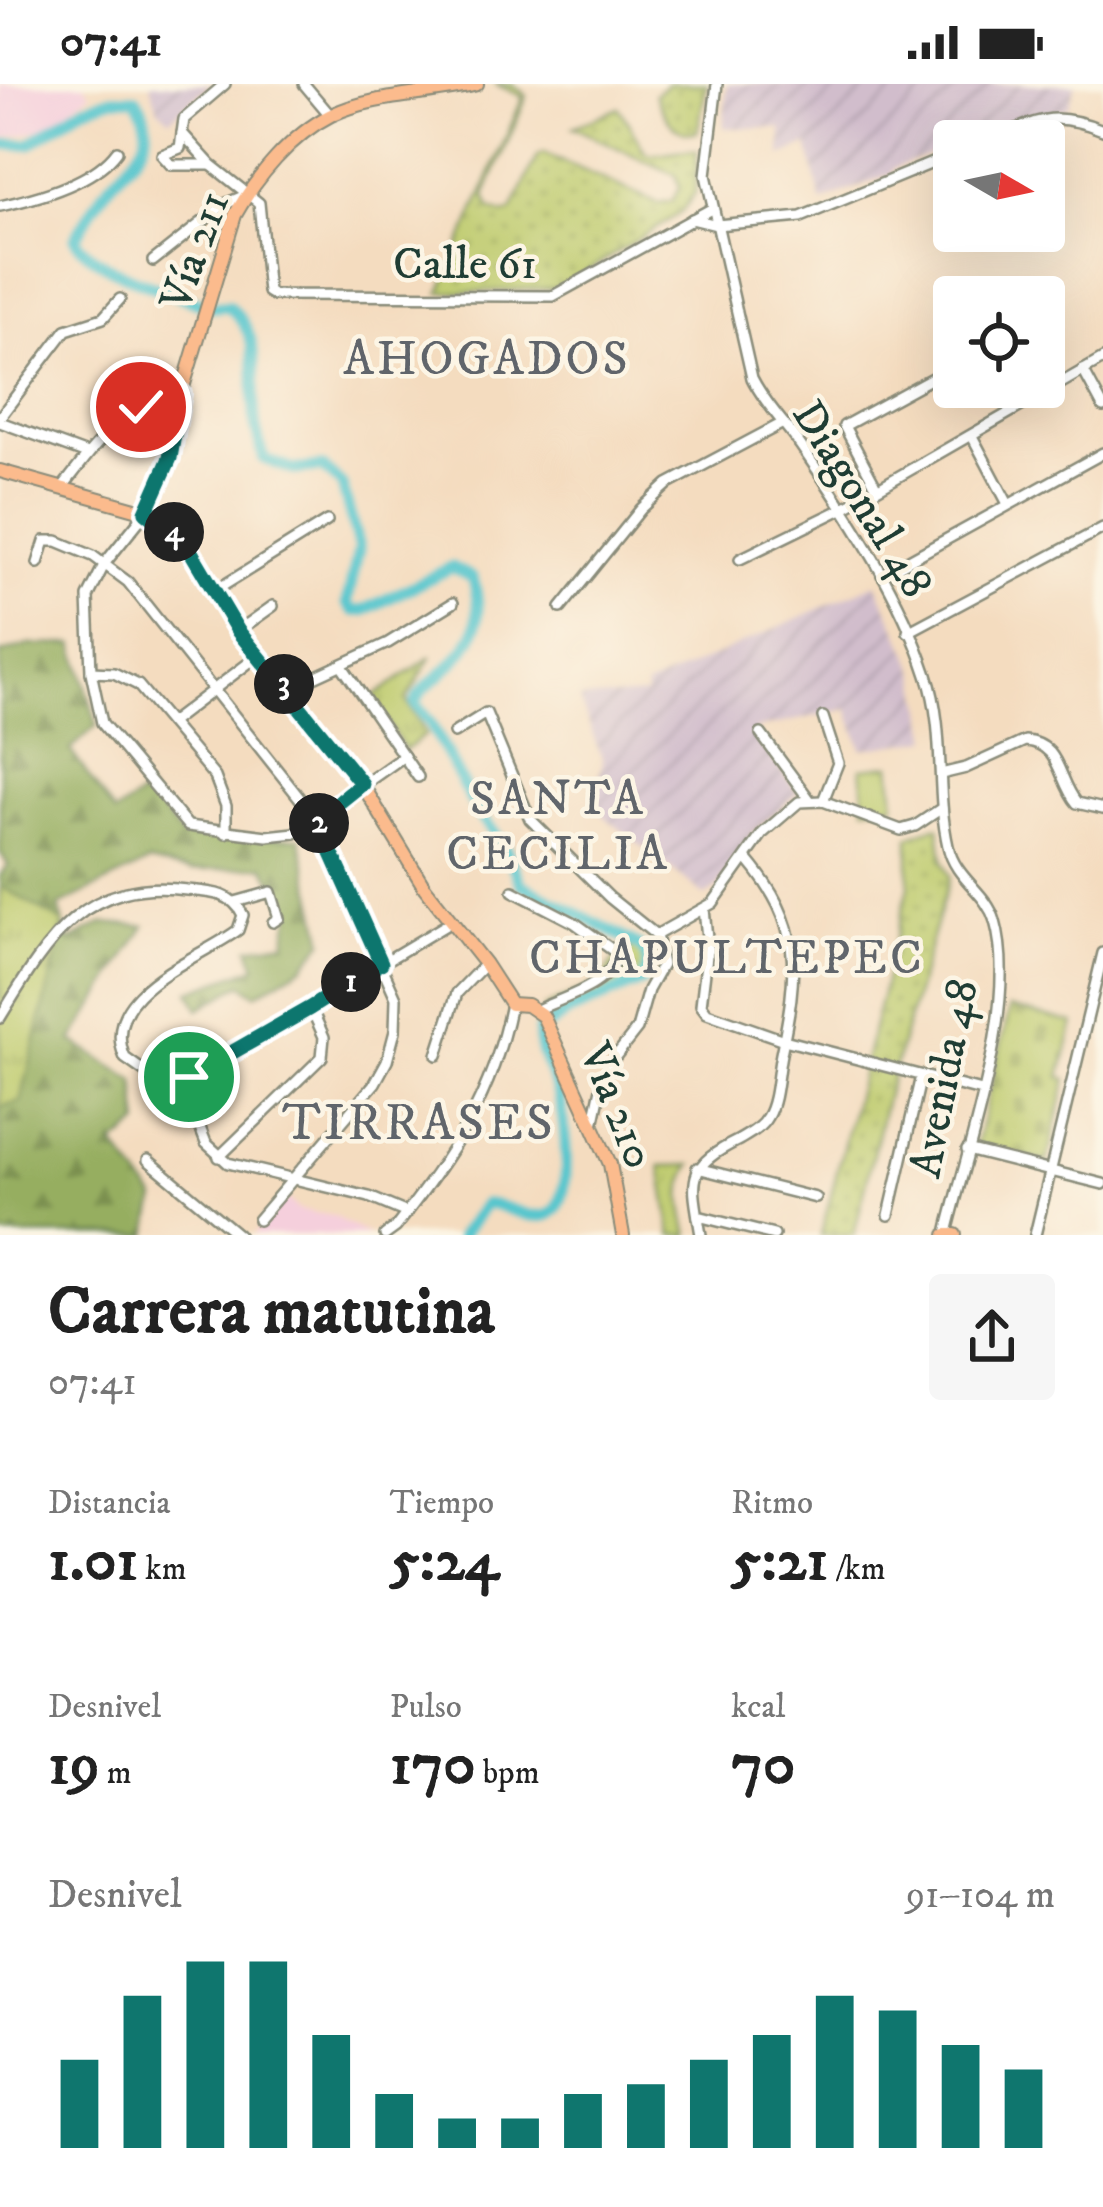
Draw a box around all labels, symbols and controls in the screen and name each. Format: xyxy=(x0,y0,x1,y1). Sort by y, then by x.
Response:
text: 07:41 xyxy=(60,14,162,70)
north arrow xyxy=(933,120,1065,252)
map controls xyxy=(933,120,1065,408)
street label: Vía 211 xyxy=(148,184,243,319)
street label: Calle 61 xyxy=(393,237,537,293)
button: locate xyxy=(933,276,1065,408)
district label: AHOGADOS xyxy=(343,330,631,390)
pin xyxy=(90,356,192,458)
icon: check xyxy=(108,374,174,440)
street label: Diagonal 48 xyxy=(779,391,944,609)
pin: 4 xyxy=(144,502,204,562)
text: 4 xyxy=(165,511,184,552)
pin: 3 xyxy=(254,654,314,714)
text: 3 xyxy=(278,663,290,704)
district label: SANTA CECILIA xyxy=(446,770,670,885)
pin: 2 xyxy=(289,793,349,853)
text: 2 xyxy=(311,802,327,843)
district label: CHAPULTEPEC xyxy=(529,929,925,989)
pin: 1 xyxy=(321,952,381,1012)
text: 1 xyxy=(345,961,357,1002)
street label: Avenida 48 xyxy=(898,975,992,1182)
pin xyxy=(138,1026,240,1128)
street label: Vía 210 xyxy=(565,1034,667,1177)
icon: arrive xyxy=(156,1044,222,1110)
district label: TIRRASES xyxy=(282,1092,556,1156)
text: Carrera matutina xyxy=(48,1272,494,1354)
button: share xyxy=(929,1274,1055,1400)
text: 07:41 xyxy=(48,1358,136,1407)
text: Distancia xyxy=(48,1483,171,1524)
text: Tiempo xyxy=(390,1483,494,1524)
text: Ritmo xyxy=(731,1483,813,1524)
text: 1.01 xyxy=(48,1524,138,1599)
text: 5:24 xyxy=(390,1524,499,1599)
text: 5:21 xyxy=(731,1524,828,1599)
text: km xyxy=(138,1549,187,1590)
text: /km xyxy=(828,1549,886,1590)
text: Desnivel xyxy=(48,1687,161,1728)
text: Pulso xyxy=(390,1687,462,1728)
text: kcal xyxy=(731,1687,786,1728)
text: 19 xyxy=(48,1728,100,1803)
text: 170 xyxy=(390,1728,476,1803)
text: 70 xyxy=(731,1728,795,1803)
text: m xyxy=(100,1753,132,1794)
text: bpm xyxy=(476,1753,539,1794)
text: Desnivel xyxy=(48,1871,182,1920)
text: 91–104 m xyxy=(906,1871,1055,1920)

